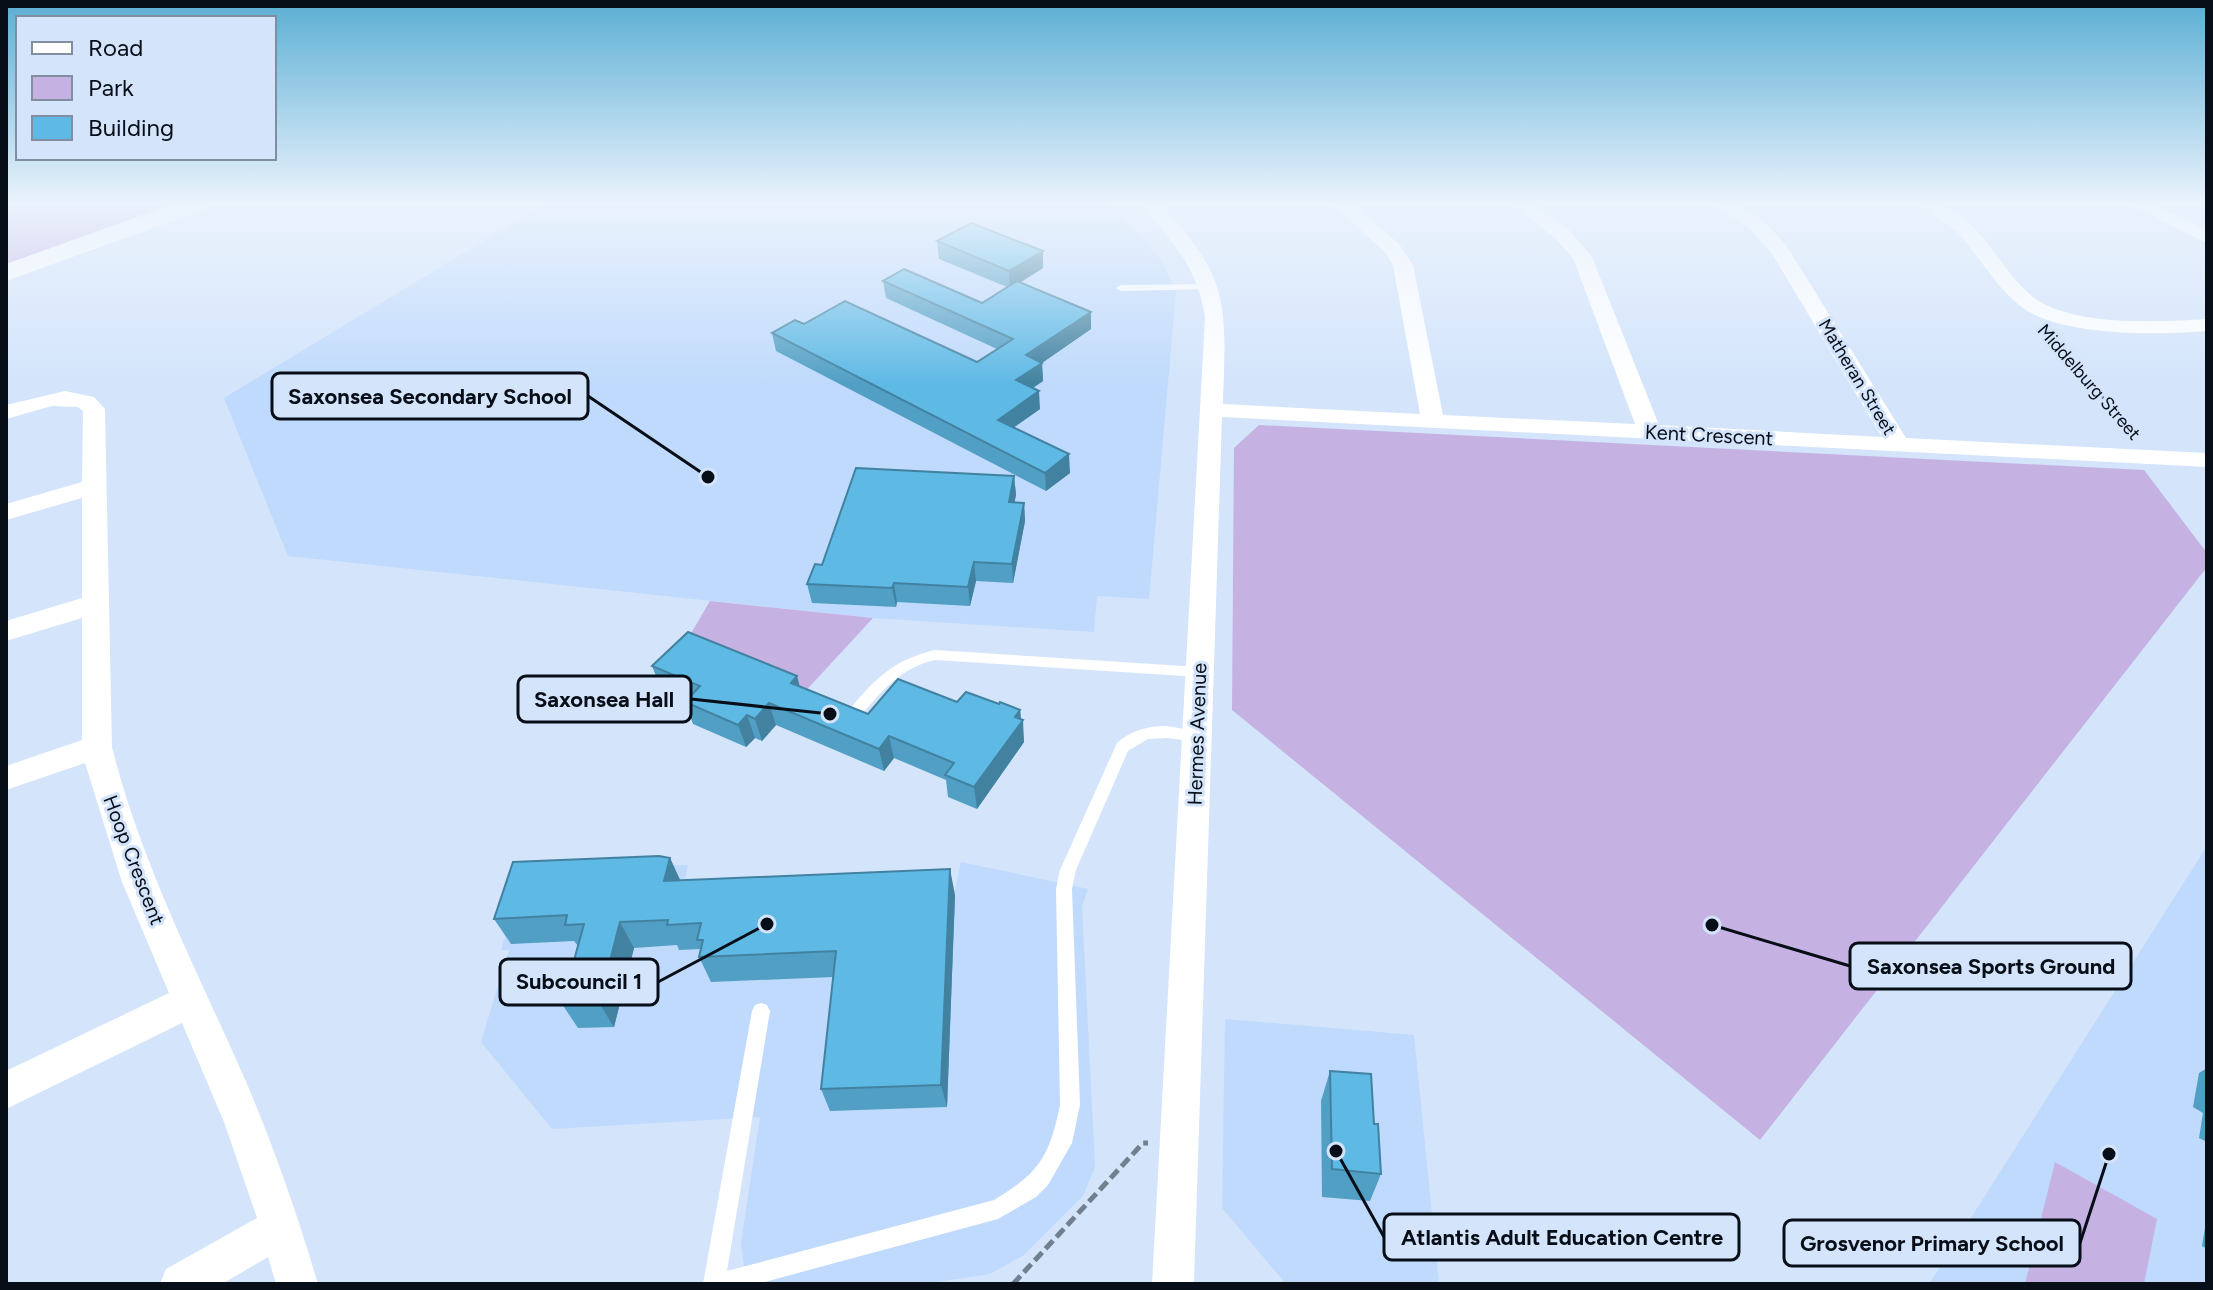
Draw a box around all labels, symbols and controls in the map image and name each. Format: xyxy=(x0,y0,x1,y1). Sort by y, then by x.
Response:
legend xyxy=(16,16,276,160)
text: Road xyxy=(88,33,143,62)
text: Park xyxy=(88,73,134,102)
text: Building xyxy=(88,113,174,142)
street label: Matheran Street xyxy=(1814,315,1900,439)
street label: Middelburg Street xyxy=(2033,320,2145,445)
callout: Saxonsea Secondary School xyxy=(272,373,588,419)
text: Saxonsea Secondary School xyxy=(288,383,572,410)
street label: Kent Crescent xyxy=(1644,420,1774,450)
street label: Hermes Avenue xyxy=(1183,662,1211,806)
callout: Saxonsea Hall xyxy=(518,676,691,722)
text: Saxonsea Hall xyxy=(534,686,674,713)
street label: Hoop Crescent xyxy=(98,792,170,928)
callout: Saxonsea Sports Ground xyxy=(1850,943,2131,989)
text: Saxonsea Sports Ground xyxy=(1867,953,2115,980)
callout: Subcouncil 1 xyxy=(500,959,658,1005)
text: Subcouncil 1 xyxy=(516,968,642,995)
callout: Atlantis Adult Education Centre xyxy=(1384,1214,1739,1260)
callout: Grosvenor Primary School xyxy=(1784,1220,2080,1266)
text: Atlantis Adult Education Centre xyxy=(1401,1224,1723,1251)
text: Grosvenor Primary School xyxy=(1800,1230,2064,1257)

